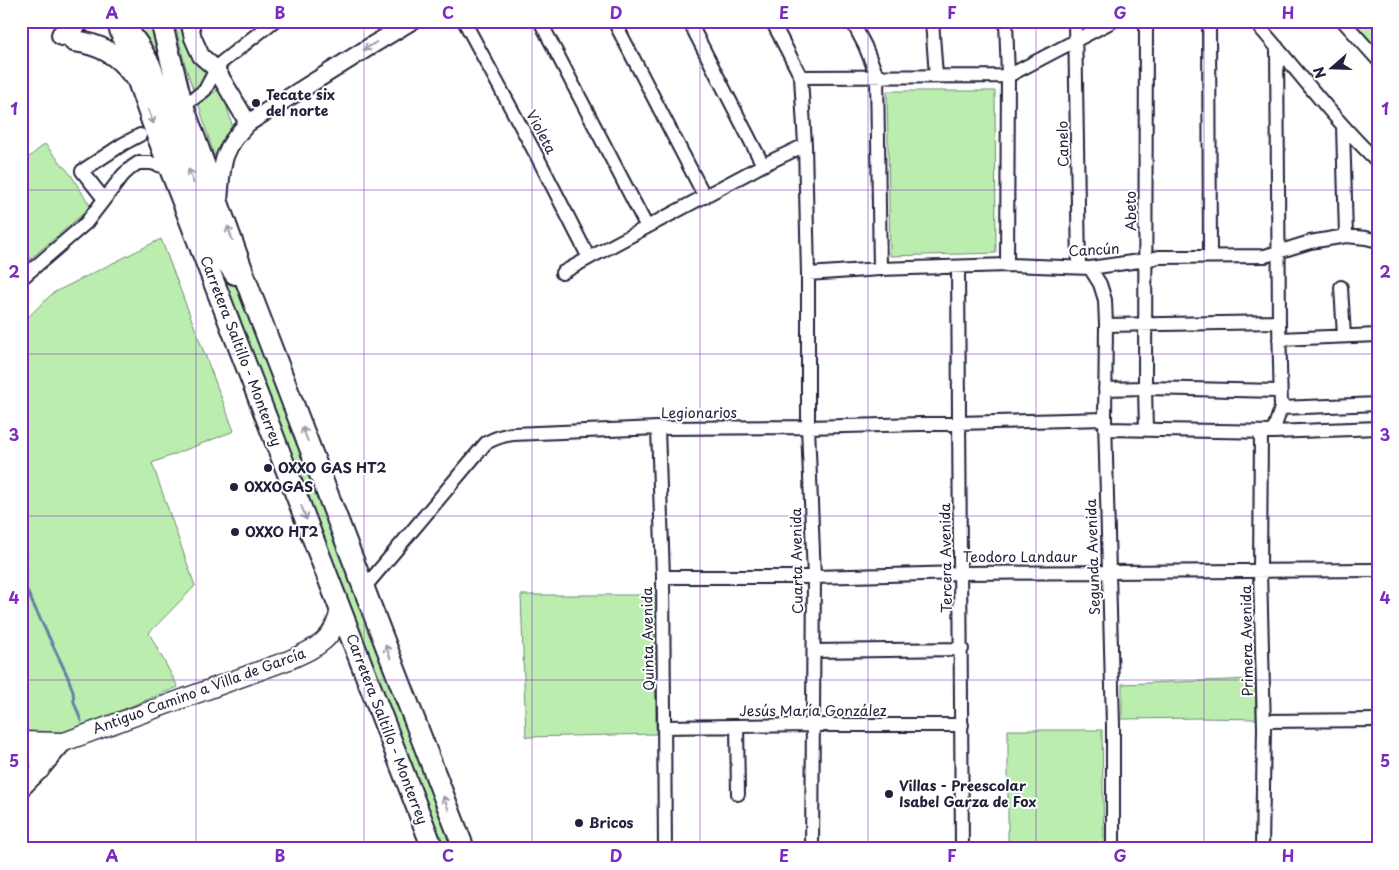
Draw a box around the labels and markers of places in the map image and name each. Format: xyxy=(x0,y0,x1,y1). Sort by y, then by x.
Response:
place label: Tecate six del norte xyxy=(266,84,335,121)
marker: Tecate six del norte xyxy=(250,97,262,109)
place label: OXXO GAS HT2 xyxy=(278,457,386,478)
marker: OXXO GAS HT2 xyxy=(262,462,274,474)
place label: OXXOGAS xyxy=(244,476,313,497)
marker: OXXOGAS xyxy=(228,481,240,493)
place label: OXXO HT2 xyxy=(245,521,319,542)
marker: OXXO HT2 xyxy=(229,526,241,538)
place label: Villas - Preescolar Isabel Garza de Fox xyxy=(899,775,1036,812)
marker: Villas - Preescolar Isabel Garza de Fox xyxy=(883,788,895,800)
place label: Bricos xyxy=(589,812,634,833)
marker: Bricos xyxy=(573,817,585,829)

